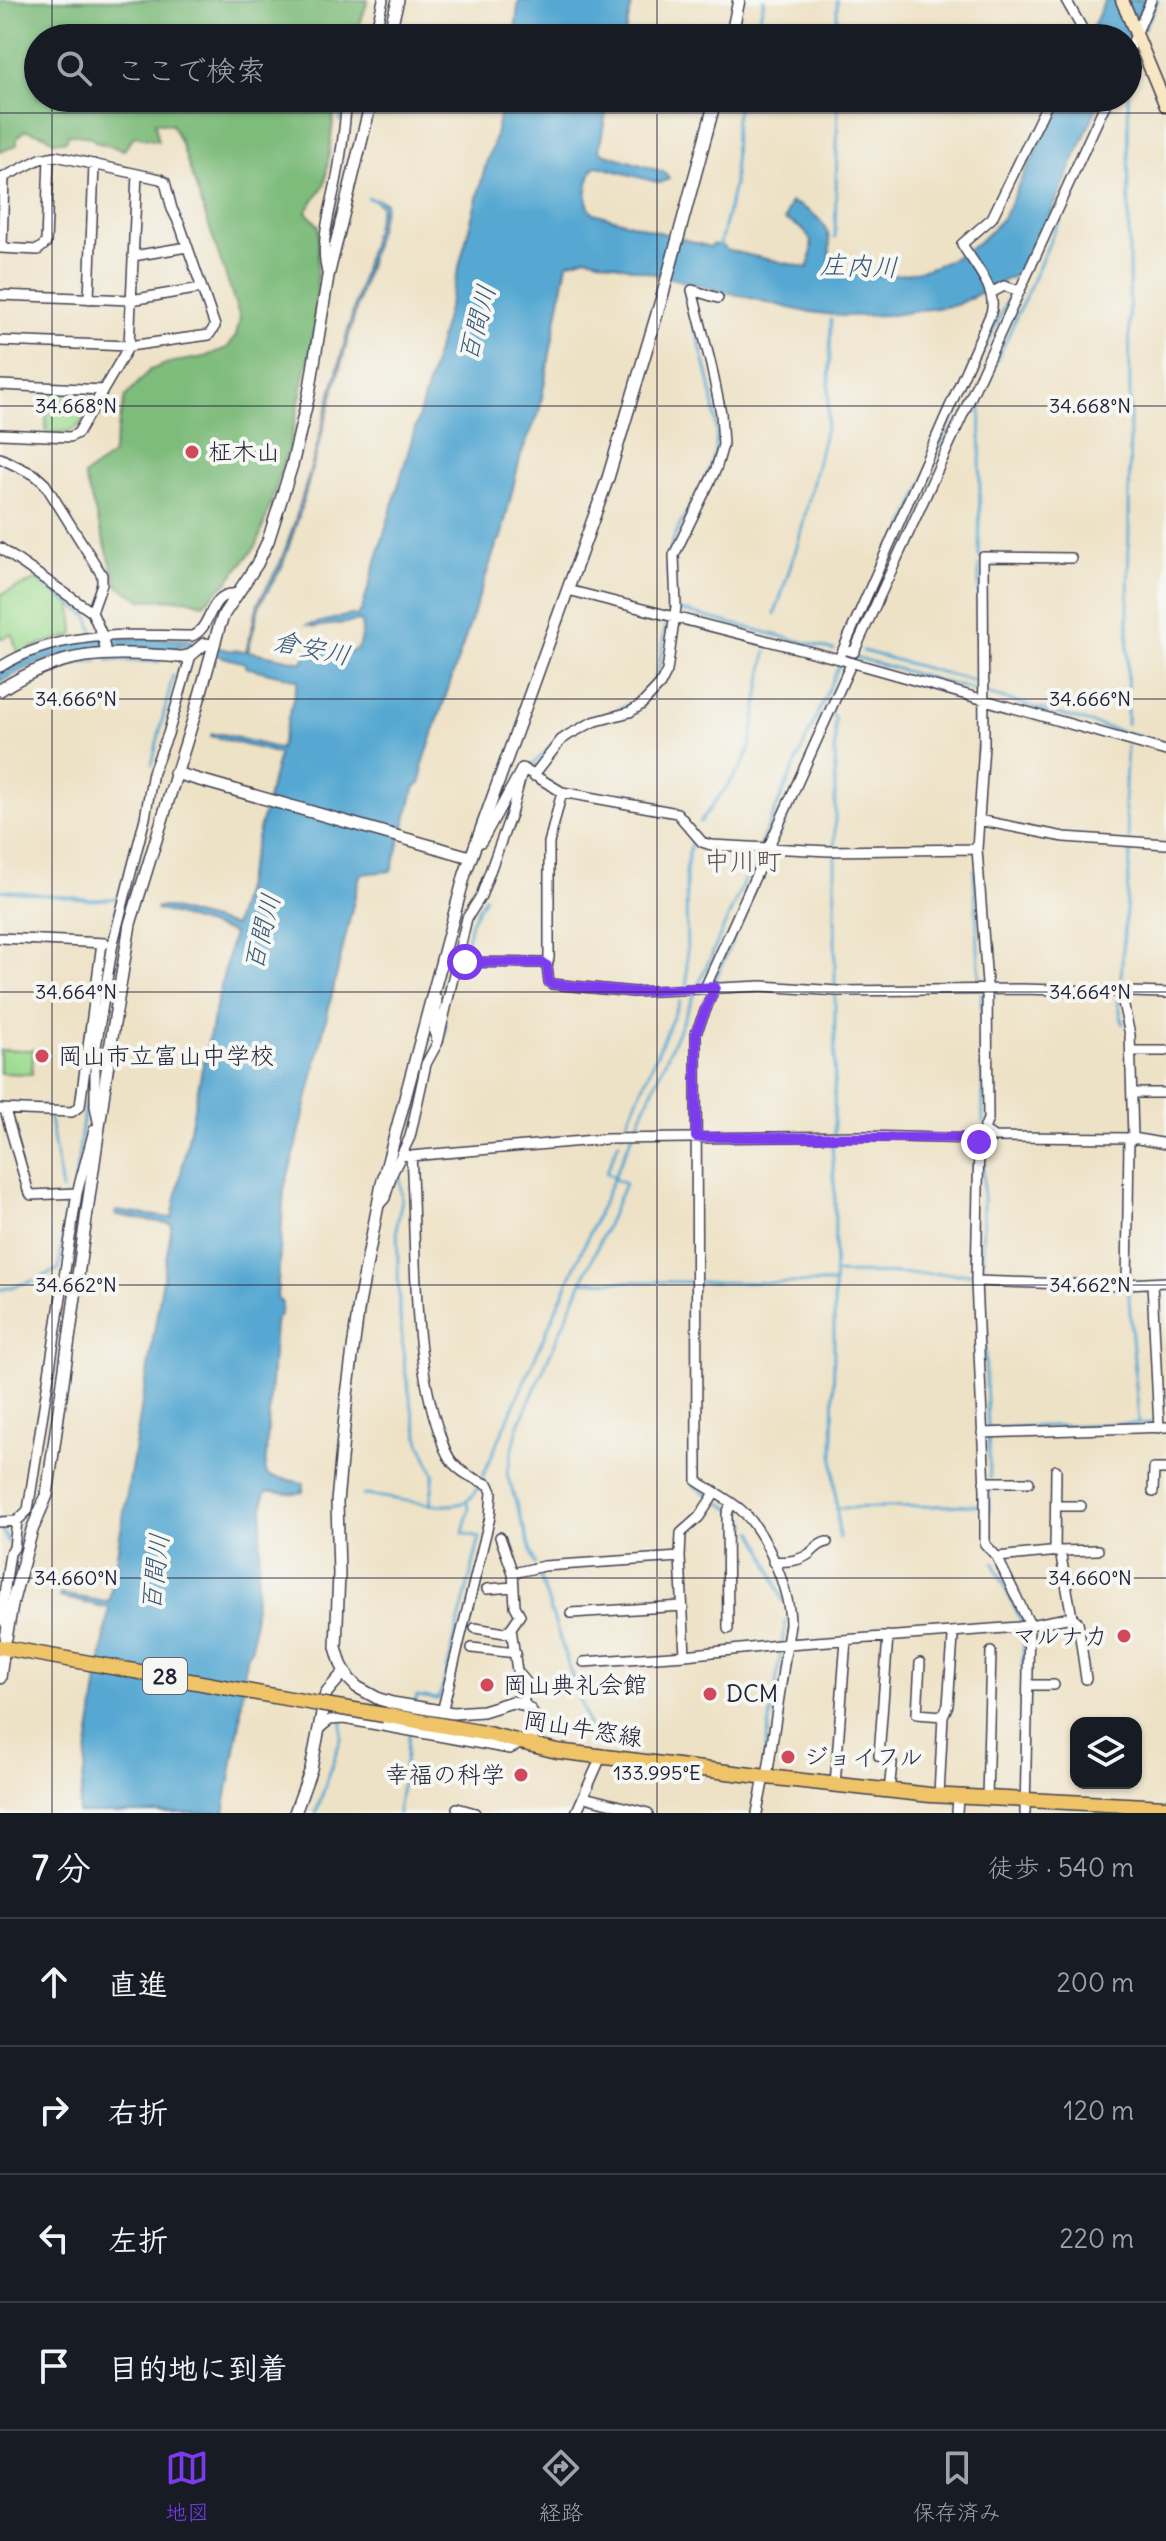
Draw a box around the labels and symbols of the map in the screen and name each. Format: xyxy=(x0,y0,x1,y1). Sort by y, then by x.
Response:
water label: 庄内川 xyxy=(819,248,899,283)
water label: 百間川 xyxy=(450,281,503,365)
text: 34.668°N xyxy=(35,393,117,418)
text: 34.668°N xyxy=(1049,393,1131,418)
place label: 柾木山 xyxy=(208,436,280,466)
marker: 柾木山 xyxy=(183,443,201,461)
water label: 倉安川 xyxy=(271,623,354,672)
text: 34.666°N xyxy=(35,686,117,711)
text: 34.666°N xyxy=(1049,686,1131,711)
district label: 中川町 xyxy=(704,844,782,877)
water label: 百間川 xyxy=(236,890,287,974)
route start xyxy=(447,944,483,980)
text: 34.664°N xyxy=(35,979,117,1004)
text: 34.664°N xyxy=(1049,979,1131,1004)
place label: 岡山市立富山中学校 xyxy=(58,1040,274,1070)
marker: 岡山市立富山中学校 xyxy=(33,1047,51,1065)
route end xyxy=(961,1124,997,1160)
text: 34.662°N xyxy=(35,1272,117,1297)
text: 34.662°N xyxy=(1049,1272,1131,1297)
water label: 百間川 xyxy=(133,1531,176,1613)
text: 34.660°N xyxy=(34,1565,118,1590)
text: 34.660°N xyxy=(1048,1565,1132,1590)
place label: マルナカ xyxy=(1012,1620,1108,1650)
marker: マルナカ xyxy=(1115,1627,1133,1645)
road number: 28 xyxy=(143,1658,187,1694)
place label: 岡山典礼会館 xyxy=(503,1669,647,1699)
marker: 岡山典礼会館 xyxy=(478,1676,496,1694)
place label: DCM xyxy=(726,1678,778,1708)
marker: DCM xyxy=(701,1685,719,1703)
street label: 岡山牛窓線 xyxy=(522,1704,645,1752)
place label: ジョイフル xyxy=(804,1741,923,1771)
marker: ジョイフル xyxy=(779,1748,797,1766)
place label: 幸福の科学 xyxy=(385,1759,505,1789)
text: 133.995°E xyxy=(613,1760,701,1785)
marker: 幸福の科学 xyxy=(512,1766,530,1784)

